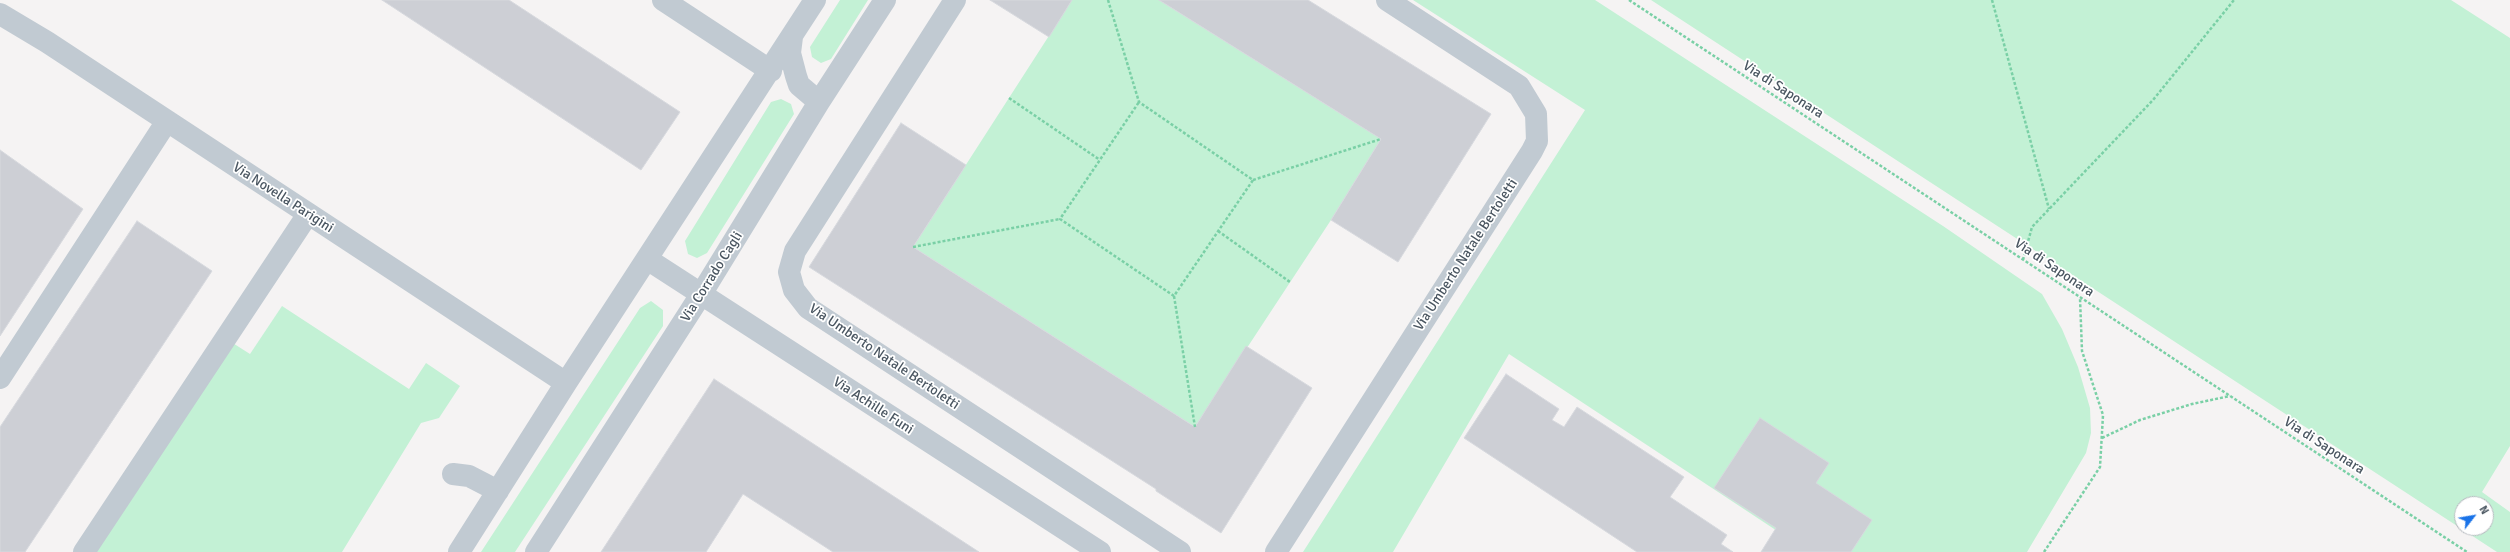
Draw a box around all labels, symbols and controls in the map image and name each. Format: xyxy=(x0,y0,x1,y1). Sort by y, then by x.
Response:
street label: Via di Saponara xyxy=(1740,58,1826,122)
street label: Via Novella Parigini xyxy=(230,159,336,237)
street label: Via Umberto Natale Bertoletti xyxy=(1411,176,1521,334)
street label: Via Corrado Cagli xyxy=(678,229,746,325)
street label: Via di Saponara xyxy=(2011,235,2097,301)
street label: Via Umberto Natale Bertoletti xyxy=(806,300,962,414)
street label: Via Achille Funi xyxy=(830,374,916,438)
street label: Via di Saponara xyxy=(2281,414,2367,478)
north arrow xyxy=(2454,496,2494,536)
text: N xyxy=(2476,503,2491,517)

